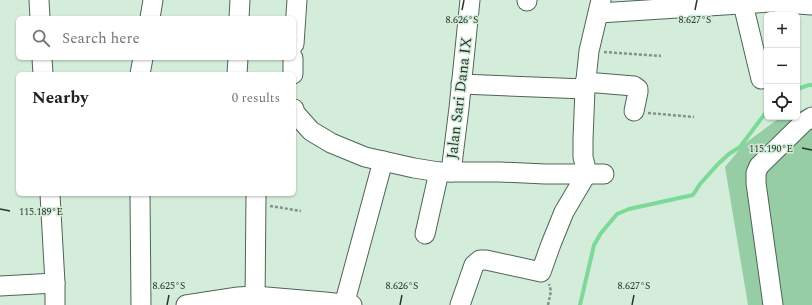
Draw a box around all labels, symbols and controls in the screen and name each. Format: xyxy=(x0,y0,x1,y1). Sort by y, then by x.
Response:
text: 8.626°S xyxy=(446,12,478,28)
text: 8.627°S xyxy=(679,12,711,28)
map controls xyxy=(764,12,800,120)
button: + xyxy=(764,12,800,48)
search box xyxy=(16,16,296,60)
icon: search xyxy=(30,27,52,49)
text: Search here xyxy=(62,27,140,50)
street label: Jalan Sari Dana IX xyxy=(441,36,478,160)
button: − xyxy=(764,48,800,84)
button: locate xyxy=(764,84,800,120)
text: Nearby xyxy=(32,85,88,111)
text: 0 results xyxy=(232,88,280,108)
text: 115.190°E xyxy=(749,141,793,157)
text: 115.189°E xyxy=(19,204,63,220)
text: 8.625°S xyxy=(153,278,185,294)
text: 8.626°S xyxy=(386,278,418,294)
text: 8.627°S xyxy=(618,278,650,294)

